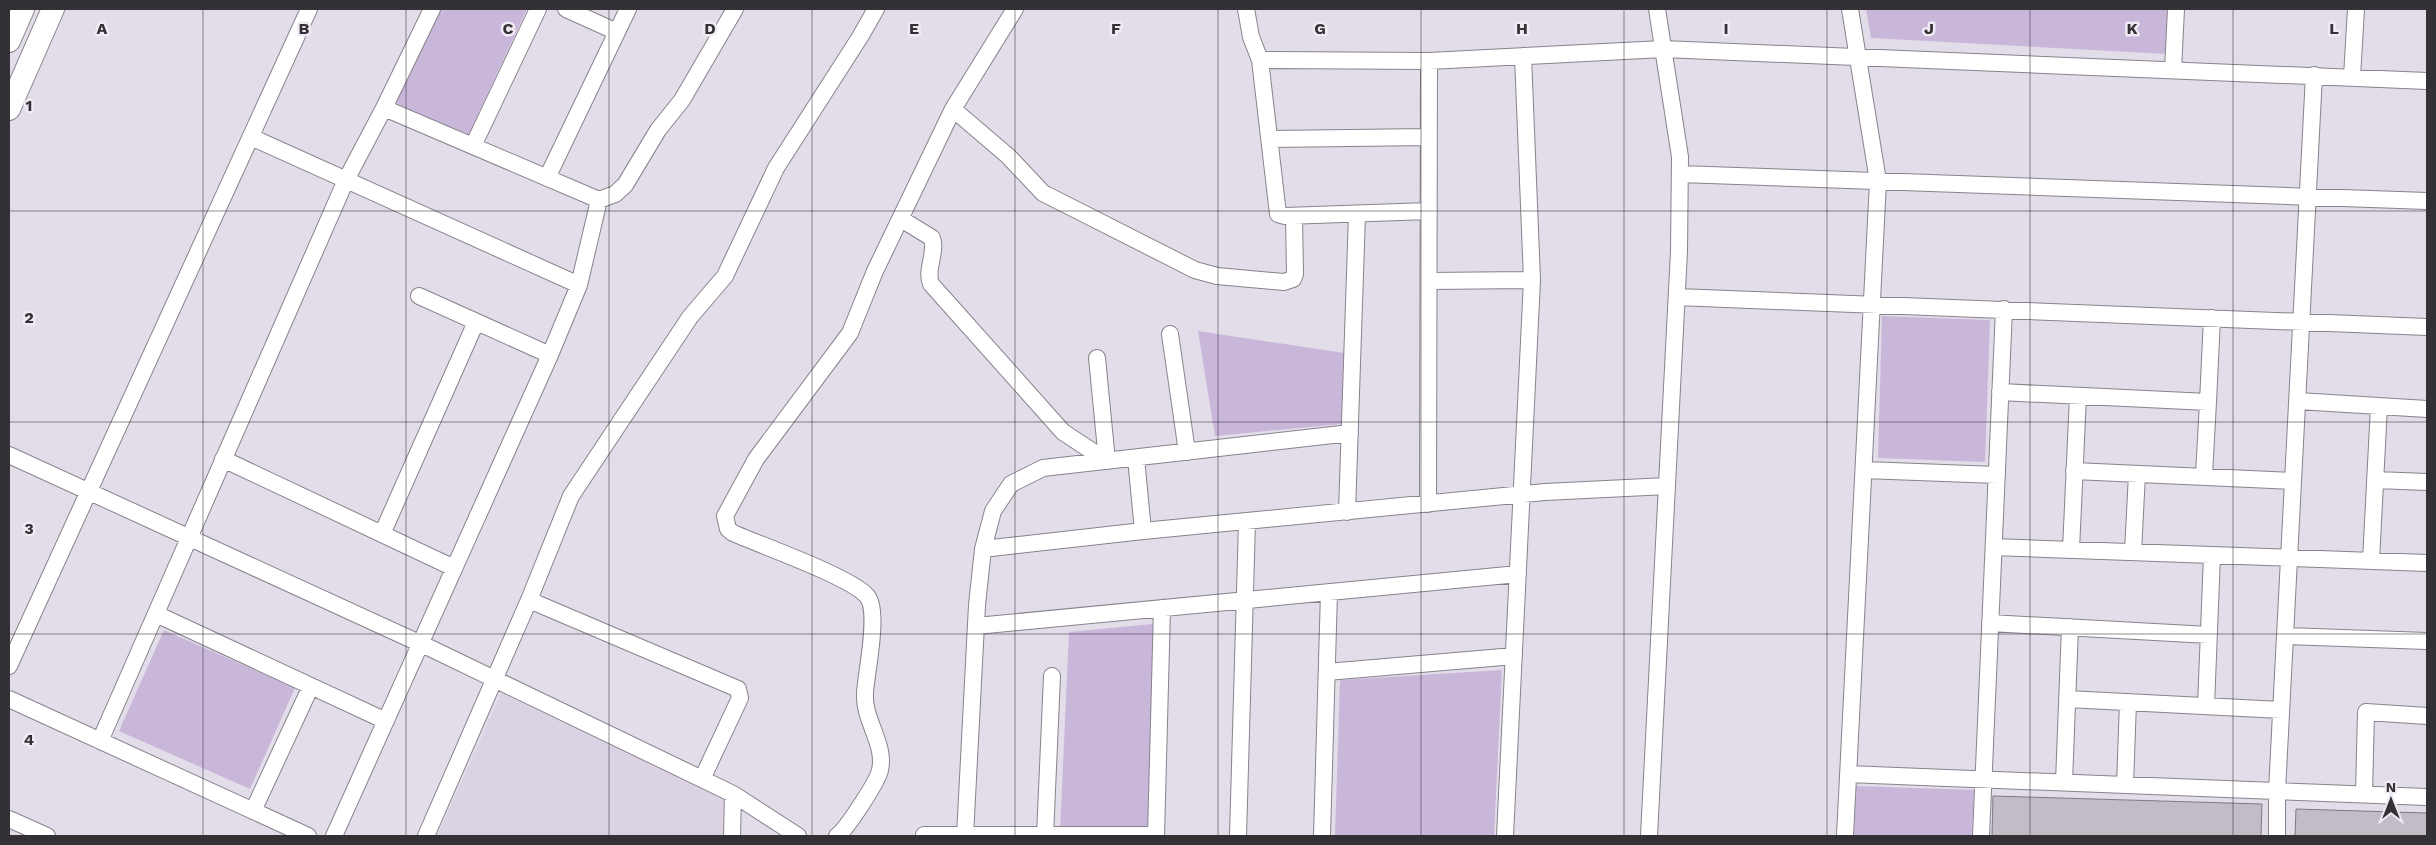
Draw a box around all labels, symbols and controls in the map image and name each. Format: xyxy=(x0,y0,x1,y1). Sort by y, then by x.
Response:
text: A xyxy=(97,19,108,38)
text: B xyxy=(299,19,310,38)
text: C xyxy=(503,19,514,38)
text: D xyxy=(704,19,716,38)
text: E xyxy=(909,19,919,38)
text: F xyxy=(1111,19,1121,38)
text: G xyxy=(1314,19,1326,38)
text: H xyxy=(1516,19,1528,38)
text: I xyxy=(1723,19,1729,38)
text: J xyxy=(1924,19,1934,38)
text: K xyxy=(2126,19,2138,38)
text: L xyxy=(2329,19,2339,38)
text: 1 xyxy=(26,96,32,115)
text: 2 xyxy=(24,308,34,327)
text: 3 xyxy=(24,519,34,538)
text: 4 xyxy=(24,730,34,749)
north arrow xyxy=(2366,775,2416,825)
text: N xyxy=(2386,779,2396,795)

